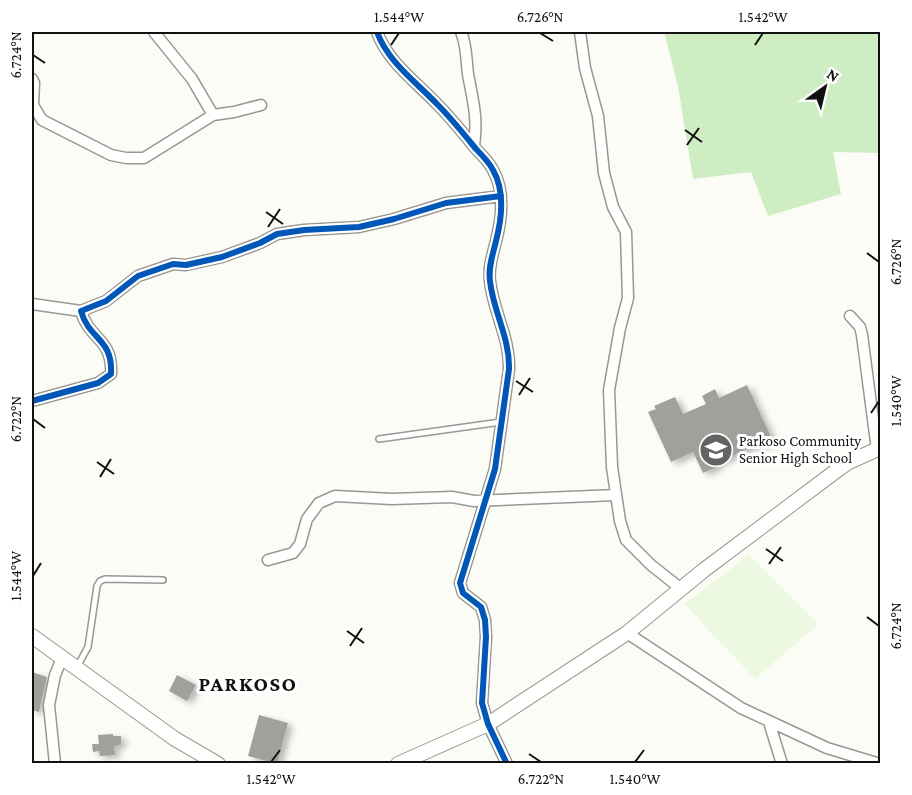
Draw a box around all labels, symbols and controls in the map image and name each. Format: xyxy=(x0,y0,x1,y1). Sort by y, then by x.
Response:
text: 1.544°W xyxy=(374,9,424,25)
text: 6.726°N xyxy=(517,9,563,25)
text: 1.542°W xyxy=(738,9,788,25)
text: 6.724°N xyxy=(8,31,24,79)
north arrow xyxy=(795,57,855,117)
text: N xyxy=(824,65,842,85)
text: 6.726°N xyxy=(888,239,904,285)
text: 1.540°W xyxy=(888,375,904,426)
text: 6.722°N xyxy=(8,396,24,442)
school or university icon: Parkoso Community Senior High School xyxy=(698,432,734,468)
place label: Parkoso Community Senior High School xyxy=(739,433,861,467)
text: 1.544°W xyxy=(8,551,24,601)
text: 6.724°N xyxy=(888,602,904,650)
district label: PARKOSO xyxy=(198,672,298,696)
text: 1.542°W xyxy=(246,771,296,787)
text: 6.722°N xyxy=(518,771,564,787)
text: 1.540°W xyxy=(610,771,661,787)

